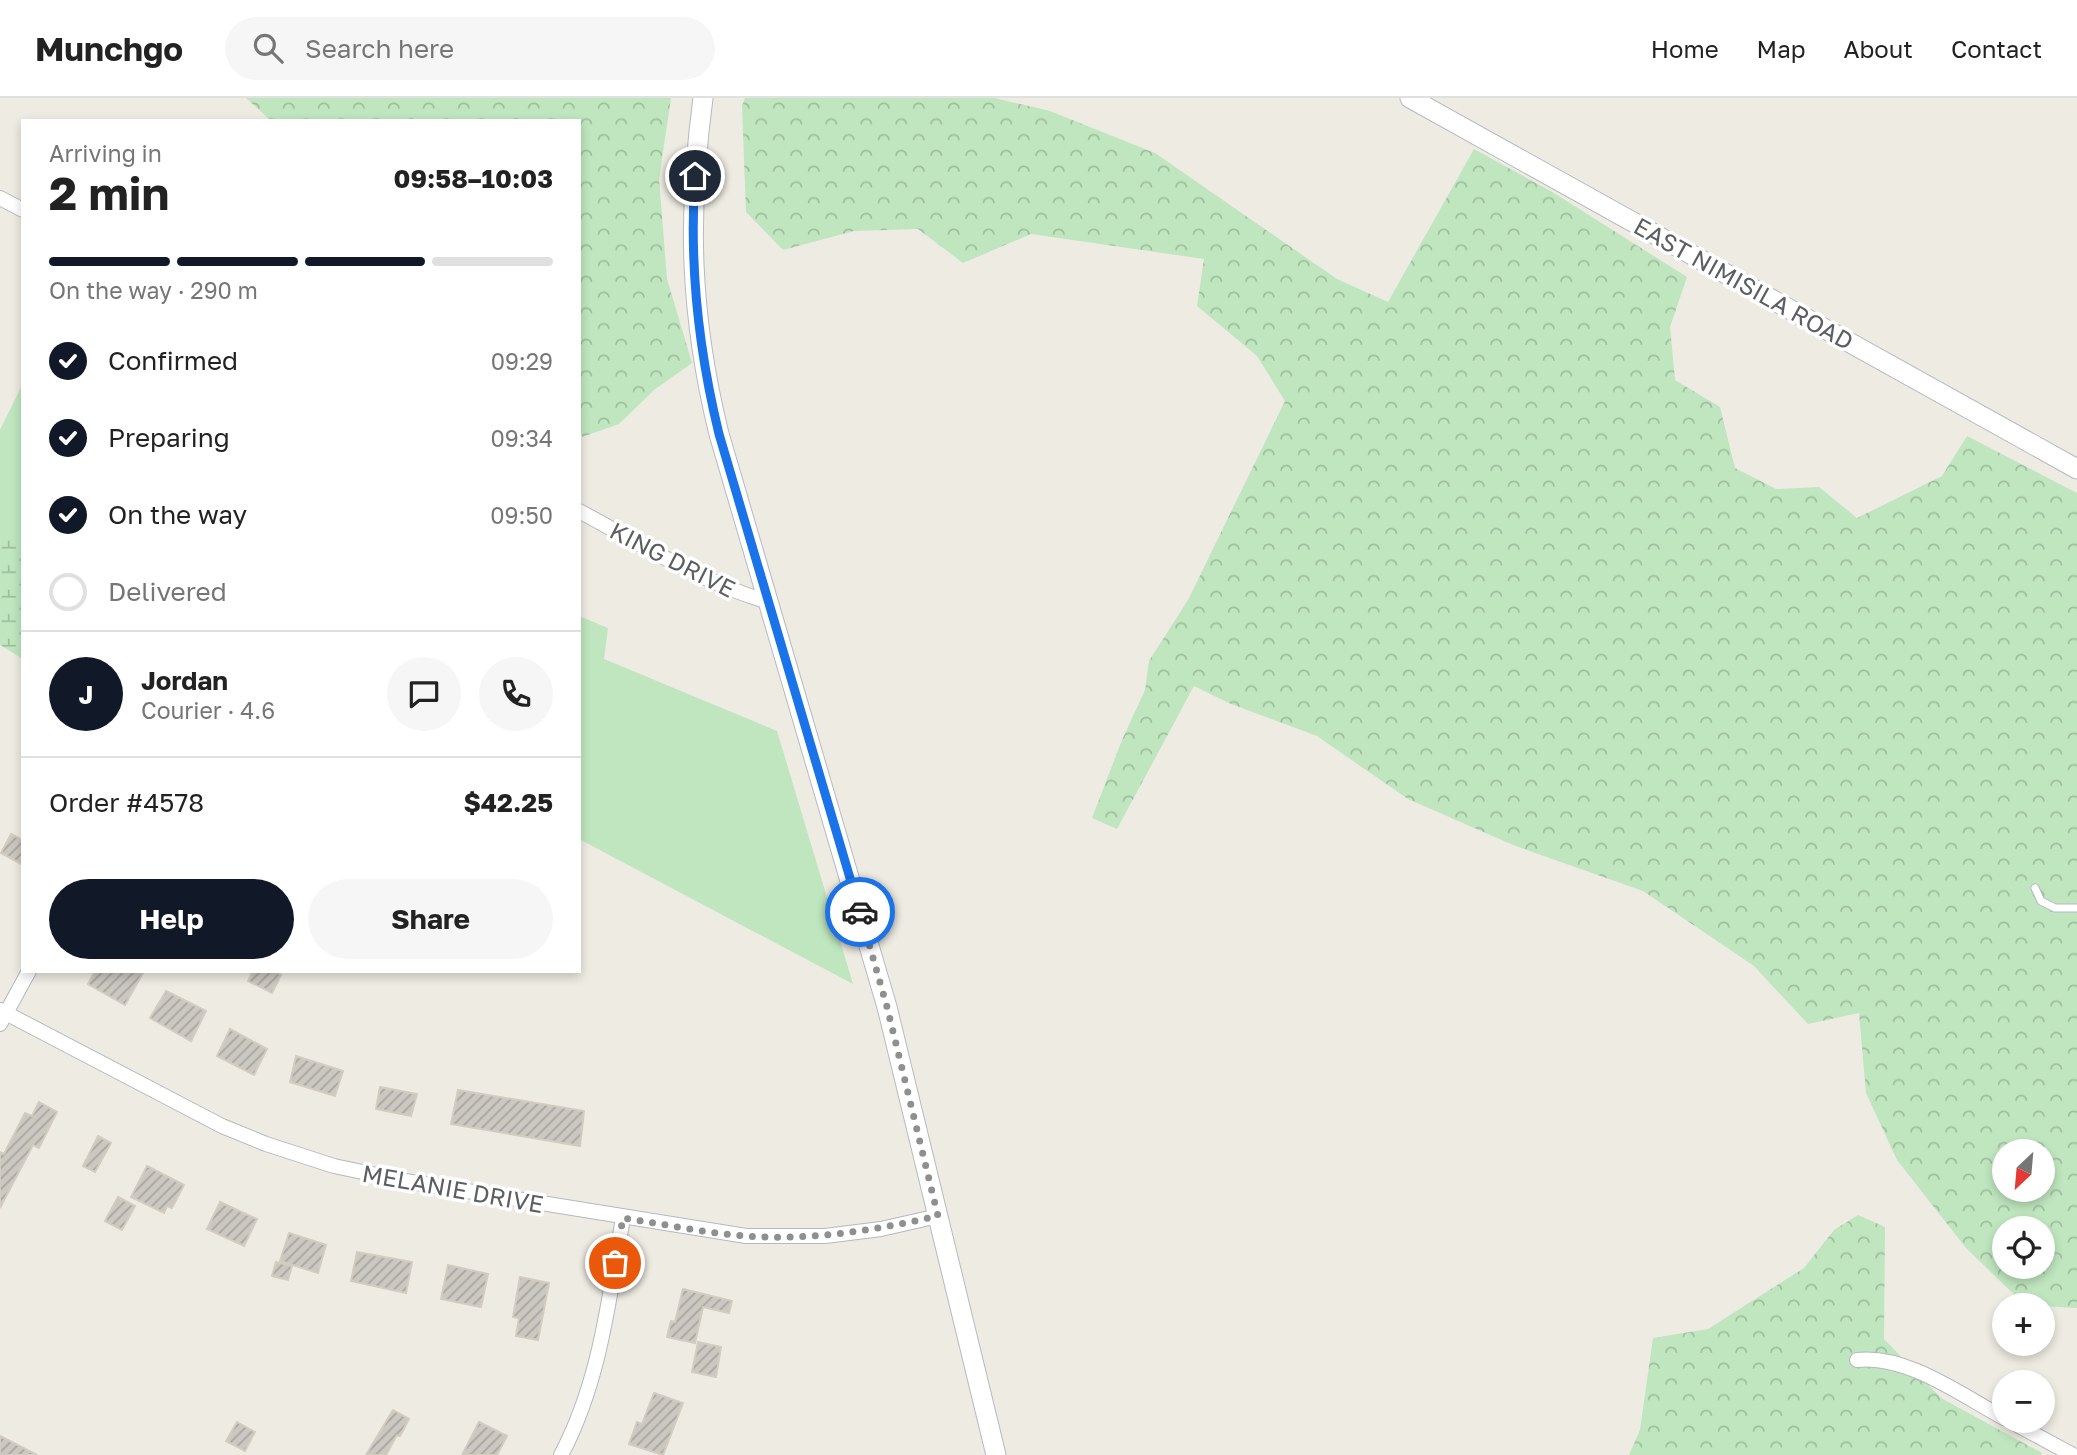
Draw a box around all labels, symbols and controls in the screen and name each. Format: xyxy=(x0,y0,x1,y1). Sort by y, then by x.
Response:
search box xyxy=(225,17,715,80)
text: Munchgo xyxy=(35,29,183,68)
icon: search xyxy=(249,29,287,67)
text: Search here xyxy=(305,33,454,64)
text: Home xyxy=(1651,34,1719,63)
text: Map xyxy=(1757,34,1806,63)
text: About xyxy=(1844,34,1913,63)
text: Contact xyxy=(1951,34,2042,63)
text: Arriving in xyxy=(49,139,162,167)
pin xyxy=(665,146,725,206)
icon: home xyxy=(676,157,714,195)
text: 09:58–10:03 xyxy=(394,163,553,194)
text: 2 min xyxy=(49,165,169,220)
street label: EAST NIMISILA ROAD xyxy=(1629,211,1859,355)
text: On the way · 290 m xyxy=(49,276,258,304)
icon: check xyxy=(49,342,87,380)
text: Confirmed xyxy=(108,345,238,376)
text: 09:29 xyxy=(491,347,553,375)
icon: check xyxy=(49,419,87,457)
text: Preparing xyxy=(108,422,230,453)
text: 09:34 xyxy=(490,424,553,452)
icon: check xyxy=(49,496,87,534)
text: On the way xyxy=(108,499,247,530)
text: 09:50 xyxy=(490,501,553,529)
street label: KING DRIVE xyxy=(606,515,740,603)
text: Delivered xyxy=(108,576,227,607)
button: chat xyxy=(387,657,461,731)
button: phone xyxy=(479,657,553,731)
text: Jordan xyxy=(141,665,228,696)
text: J xyxy=(79,679,93,710)
text: Courier · 4.6 xyxy=(141,696,275,724)
text: Order #4578 xyxy=(49,787,204,818)
text: $42.25 xyxy=(463,787,553,818)
courier xyxy=(825,877,895,947)
button: Help xyxy=(49,879,294,959)
button: Share xyxy=(308,879,553,959)
icon: car xyxy=(841,893,879,931)
north arrow xyxy=(1992,1139,2054,1202)
map controls xyxy=(1992,1139,2055,1433)
street label: MELANIE DRIVE xyxy=(360,1158,546,1218)
button: locate xyxy=(1992,1216,2055,1279)
pin xyxy=(585,1233,645,1293)
icon: bag xyxy=(596,1244,634,1282)
button: + xyxy=(1992,1293,2055,1356)
button: − xyxy=(1992,1370,2055,1433)

